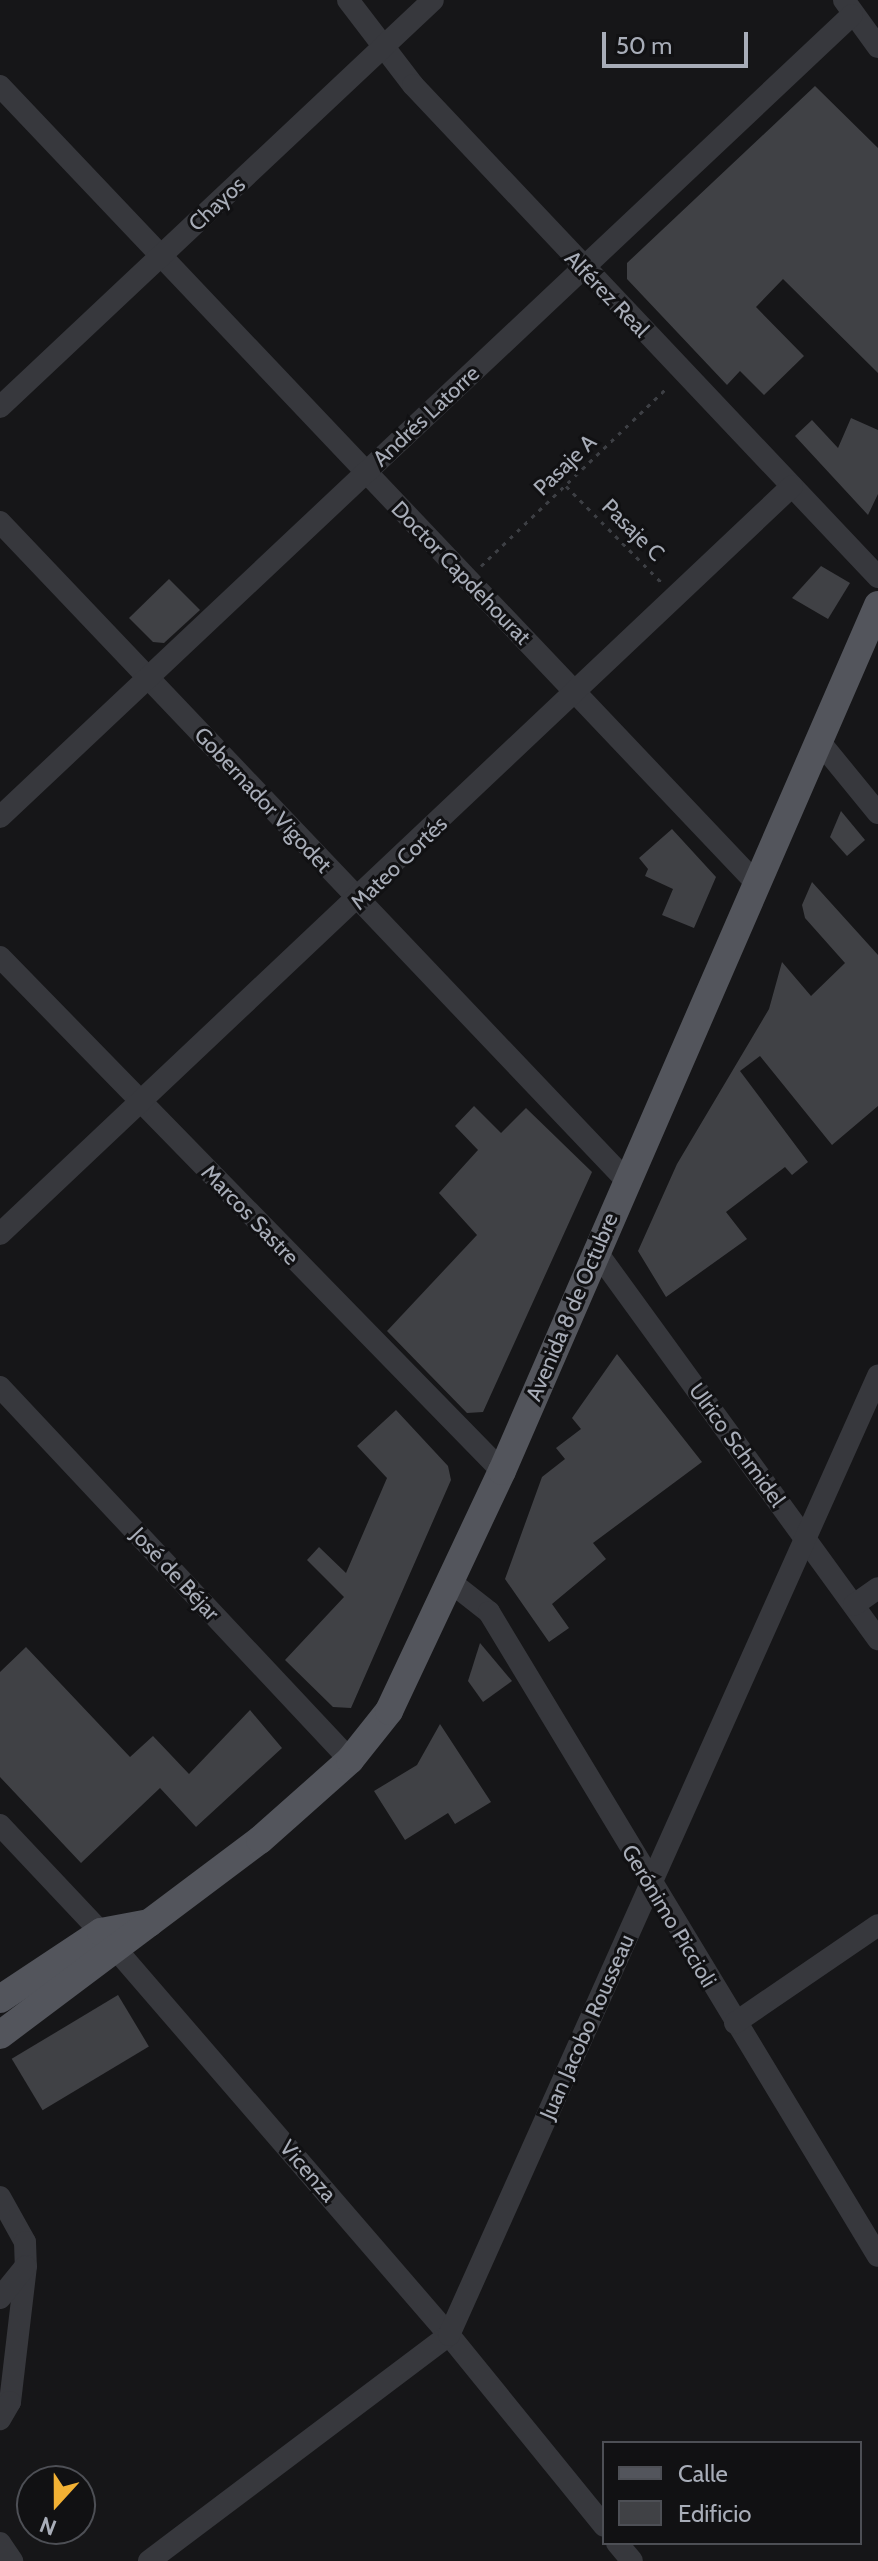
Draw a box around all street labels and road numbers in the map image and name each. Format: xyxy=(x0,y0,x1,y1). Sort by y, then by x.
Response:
street label: Chayos xyxy=(183,171,251,237)
street label: Alférez Real xyxy=(559,245,655,343)
street label: Andrés Latorre xyxy=(367,360,485,472)
street label: Pasaje A xyxy=(528,429,602,501)
street label: Pasaje C xyxy=(596,493,670,567)
street label: Doctor Capdehourat xyxy=(386,496,536,650)
street label: Gobernador Vigodet xyxy=(189,722,337,878)
street label: Mateo Cortés xyxy=(345,811,453,915)
street label: Marcos Sastre xyxy=(196,1160,304,1270)
street label: Avenida 8 de Octubre xyxy=(520,1209,624,1405)
street label: Ulrico Schmidel xyxy=(683,1378,791,1512)
street label: José de Béjar xyxy=(125,1522,225,1626)
street label: Gerónimo Piccioli xyxy=(616,1840,722,1992)
street label: Juan Jacobo Rousseau xyxy=(534,1930,640,2124)
street label: Vicenza xyxy=(274,2135,342,2207)

